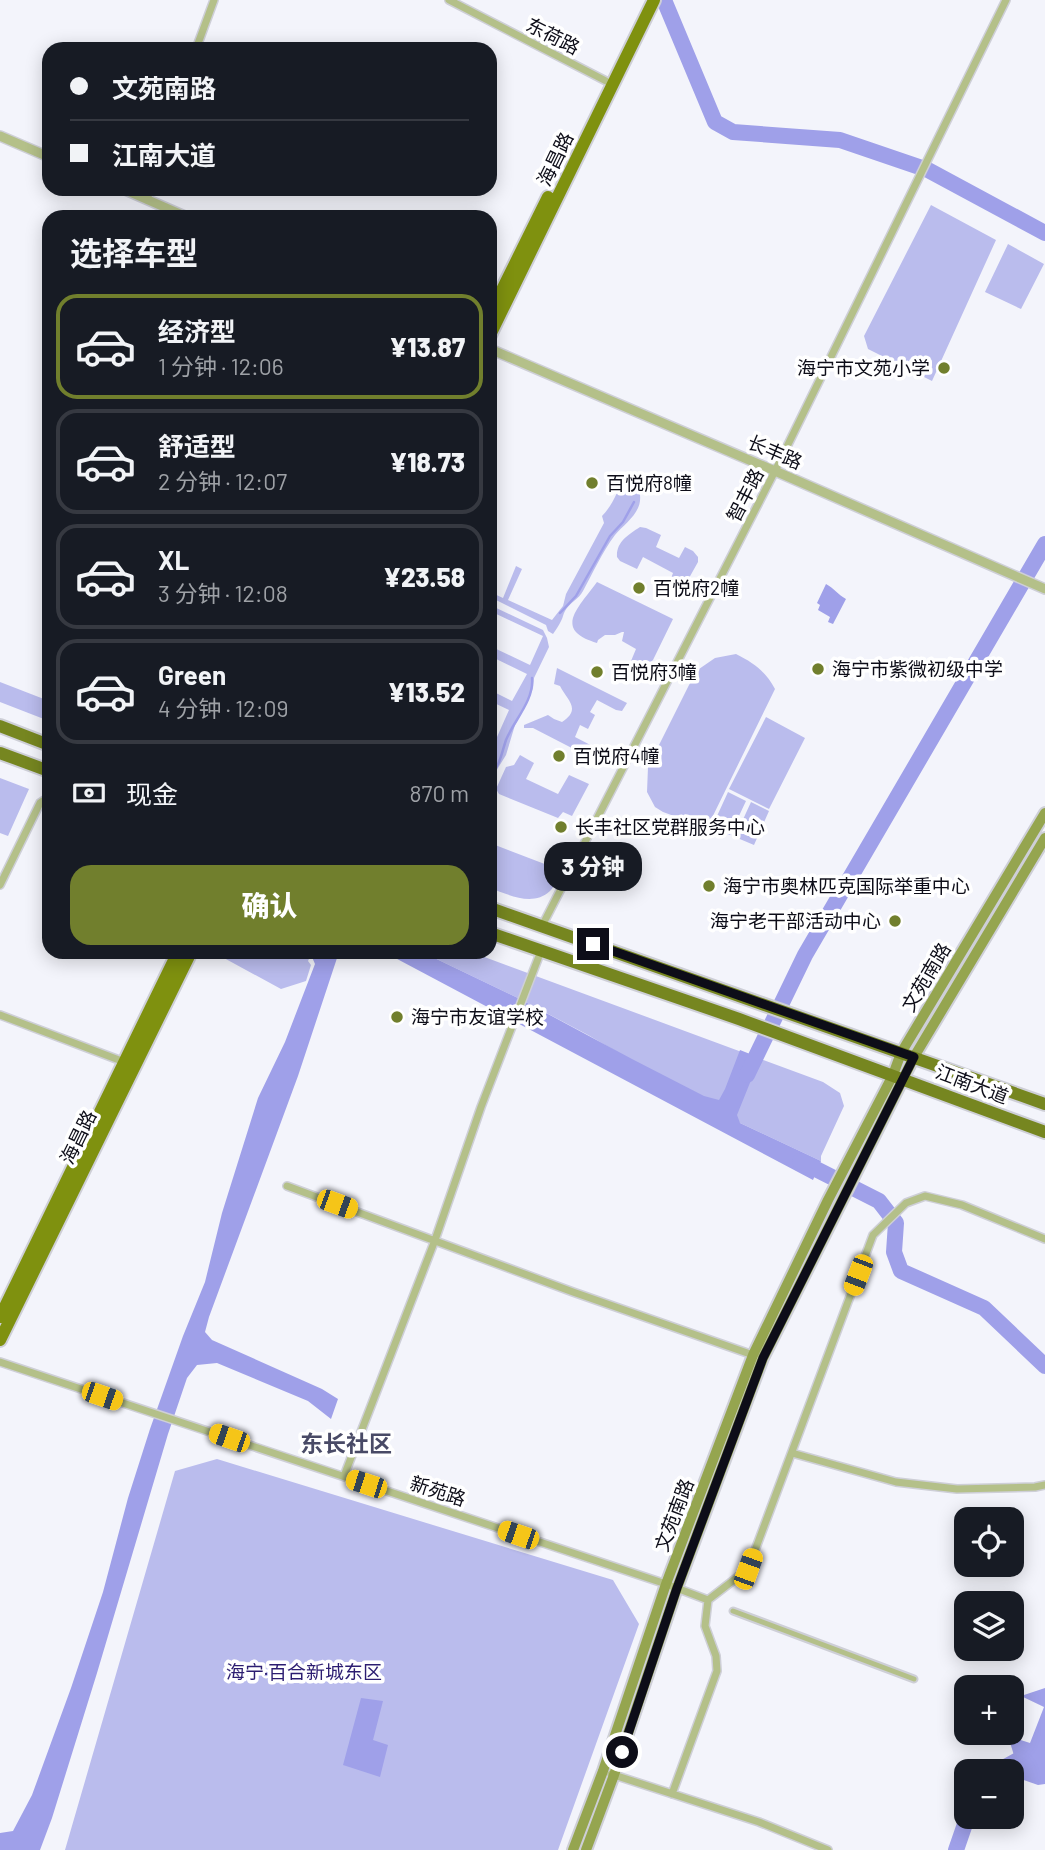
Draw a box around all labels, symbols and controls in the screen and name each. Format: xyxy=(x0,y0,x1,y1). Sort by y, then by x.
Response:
street label: 东荷路 xyxy=(523,12,584,59)
text: 文苑南路 xyxy=(112,72,216,103)
street label: 海昌路 xyxy=(532,128,577,189)
text: 江南大道 xyxy=(112,139,216,170)
text: 选择车型 xyxy=(70,233,198,271)
icon: car xyxy=(74,315,137,378)
text: 经济型 xyxy=(158,315,236,346)
text: ¥13.87 xyxy=(389,331,465,362)
text: 1 分钟 · 12:06 xyxy=(158,352,284,380)
place label: 海宁市文苑小学 xyxy=(797,356,930,379)
marker: 海宁市文苑小学 xyxy=(936,360,952,376)
icon: car xyxy=(74,430,137,493)
text: 舒适型 xyxy=(158,430,236,461)
street label: 长丰路 xyxy=(744,430,806,473)
text: ¥18.73 xyxy=(389,446,465,477)
street label: 智丰路 xyxy=(721,464,768,525)
text: 2 分钟 · 12:07 xyxy=(158,467,287,495)
place label: 百悦府8幢 xyxy=(606,471,692,494)
marker: 百悦府8幢 xyxy=(584,475,600,491)
text: XL xyxy=(158,544,189,575)
icon: car xyxy=(74,545,137,608)
text: ¥23.58 xyxy=(383,561,465,592)
place label: 百悦府2幢 xyxy=(653,576,739,599)
text: 3 分钟 · 12:08 xyxy=(158,579,288,607)
marker: 百悦府2幢 xyxy=(631,580,647,596)
place label: 海宁市紫微初级中学 xyxy=(832,657,1003,680)
text: Green xyxy=(158,659,226,690)
icon: car xyxy=(74,660,137,723)
place label: 百悦府3幢 xyxy=(611,660,697,683)
marker: 海宁市紫微初级中学 xyxy=(810,661,826,677)
marker: 百悦府3幢 xyxy=(589,664,605,680)
text: ¥13.52 xyxy=(388,676,465,707)
text: 4 分钟 · 12:09 xyxy=(158,694,288,722)
place label: 百悦府4幢 xyxy=(573,744,659,767)
marker: 百悦府4幢 xyxy=(551,748,567,764)
icon: cash xyxy=(70,774,108,812)
text: 现金 xyxy=(126,778,178,809)
text: 870 m xyxy=(410,779,469,807)
place label: 长丰社区党群服务中心 xyxy=(575,815,765,838)
marker: 长丰社区党群服务中心 xyxy=(553,819,569,835)
callout: 3 分钟 xyxy=(544,842,642,892)
text: 3 分钟 xyxy=(561,852,625,880)
button: 确认 xyxy=(70,865,469,945)
place label: 海宁市奥林匹克国际举重中心 xyxy=(723,874,970,897)
marker: 海宁市奥林匹克国际举重中心 xyxy=(701,878,717,894)
place label: 海宁老干部活动中心 xyxy=(710,909,881,932)
marker: 海宁老干部活动中心 xyxy=(887,913,903,929)
route end xyxy=(577,928,609,960)
street label: 文苑南路 xyxy=(896,938,955,1015)
place label: 海宁市友谊学校 xyxy=(411,1005,544,1028)
marker: 海宁市友谊学校 xyxy=(389,1009,405,1025)
street label: 江南大道 xyxy=(933,1059,1012,1108)
street label: 海昌路 xyxy=(55,1106,100,1167)
car xyxy=(314,1187,361,1221)
car xyxy=(841,1252,876,1298)
car xyxy=(79,1379,126,1413)
car xyxy=(206,1421,253,1455)
district label: 东长社区 xyxy=(300,1429,392,1457)
car xyxy=(343,1468,390,1500)
street label: 新苑路 xyxy=(407,1471,469,1510)
street label: 文苑南路 xyxy=(649,1475,698,1554)
map controls xyxy=(954,1507,1024,1829)
button: locate xyxy=(954,1507,1024,1577)
car xyxy=(495,1518,542,1552)
car xyxy=(731,1546,766,1592)
button: layers xyxy=(954,1591,1024,1661)
park label: 海宁·百合新城东区 xyxy=(226,1660,382,1683)
button: + xyxy=(954,1675,1024,1745)
route start xyxy=(606,1736,638,1768)
button: − xyxy=(954,1759,1024,1829)

